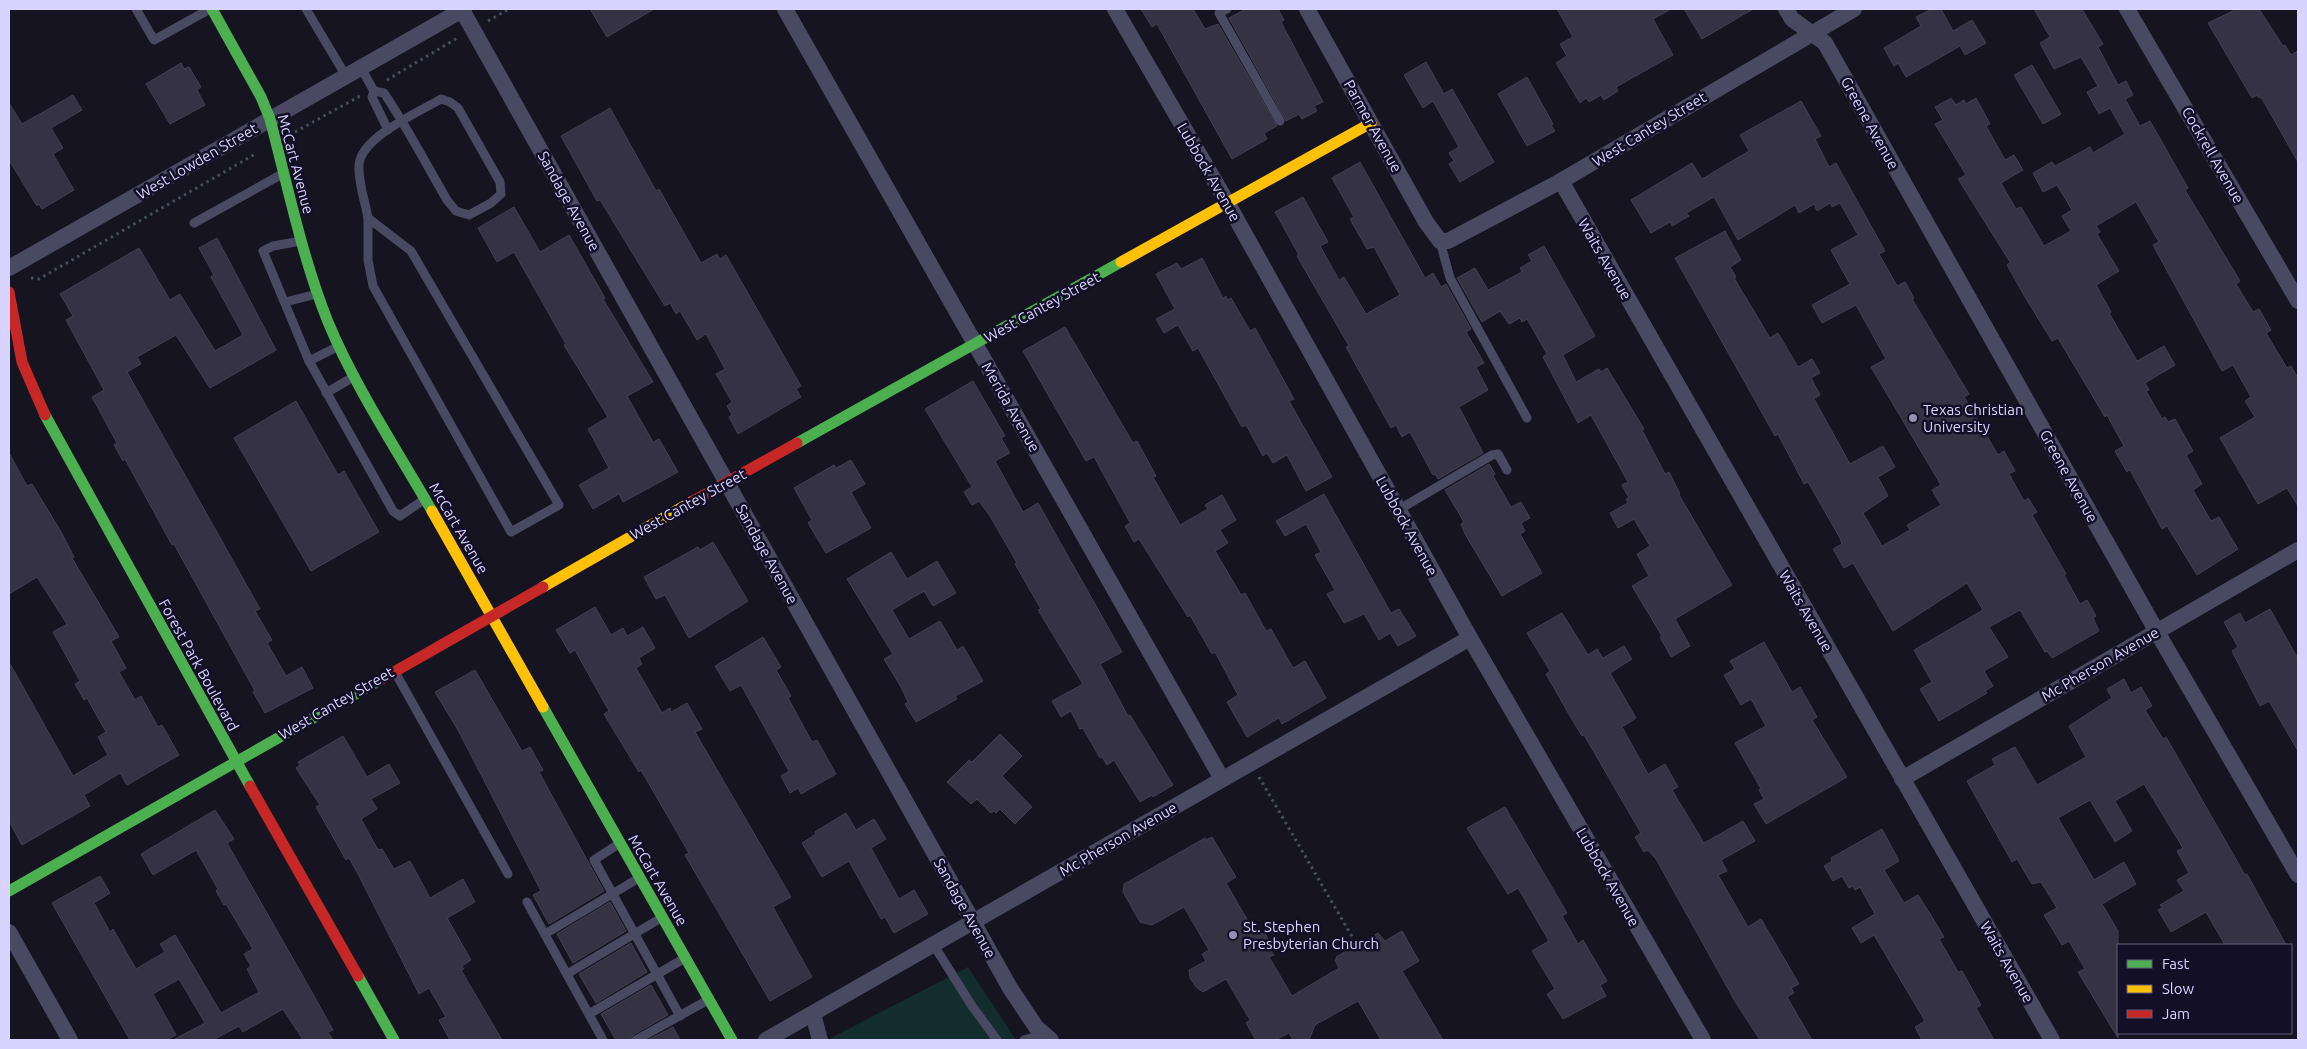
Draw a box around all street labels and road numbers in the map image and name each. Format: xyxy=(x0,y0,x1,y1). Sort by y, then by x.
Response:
street label: Greene Avenue xyxy=(1838,74,1902,172)
street label: Parmer Avenue xyxy=(1341,77,1405,175)
street label: West Cantey Street xyxy=(1589,88,1709,170)
street label: Cockrell Avenue xyxy=(2179,104,2247,206)
street label: McCart Avenue xyxy=(275,112,317,216)
street label: West Lowden Street xyxy=(134,119,261,203)
street label: Lubbock Avenue xyxy=(1174,120,1244,224)
street label: Sandage Avenue xyxy=(535,148,603,254)
street label: Waits Avenue xyxy=(1575,215,1635,303)
street label: West Cantey Street xyxy=(981,268,1103,346)
street label: Merida Avenue xyxy=(978,359,1044,455)
street label: Greene Avenue xyxy=(2037,427,2101,525)
street label: West Cantey Street xyxy=(627,465,749,543)
street label: Lubbock Avenue xyxy=(1373,473,1441,579)
street label: McCart Avenue xyxy=(426,479,492,577)
street label: Sandage Avenue xyxy=(733,501,801,607)
street label: Waits Avenue xyxy=(1776,567,1836,655)
street label: Forest Park Boulevard xyxy=(156,596,242,734)
street label: Mc Pherson Avenue xyxy=(2038,623,2162,705)
street label: West Cantey Street xyxy=(275,663,397,743)
street label: Mc Pherson Avenue xyxy=(1056,798,1180,880)
street label: Lubbock Avenue xyxy=(1573,825,1643,929)
street label: McCart Avenue xyxy=(625,831,691,929)
street label: Sandage Avenue xyxy=(931,855,999,961)
street label: Waits Avenue xyxy=(1977,918,2037,1006)

